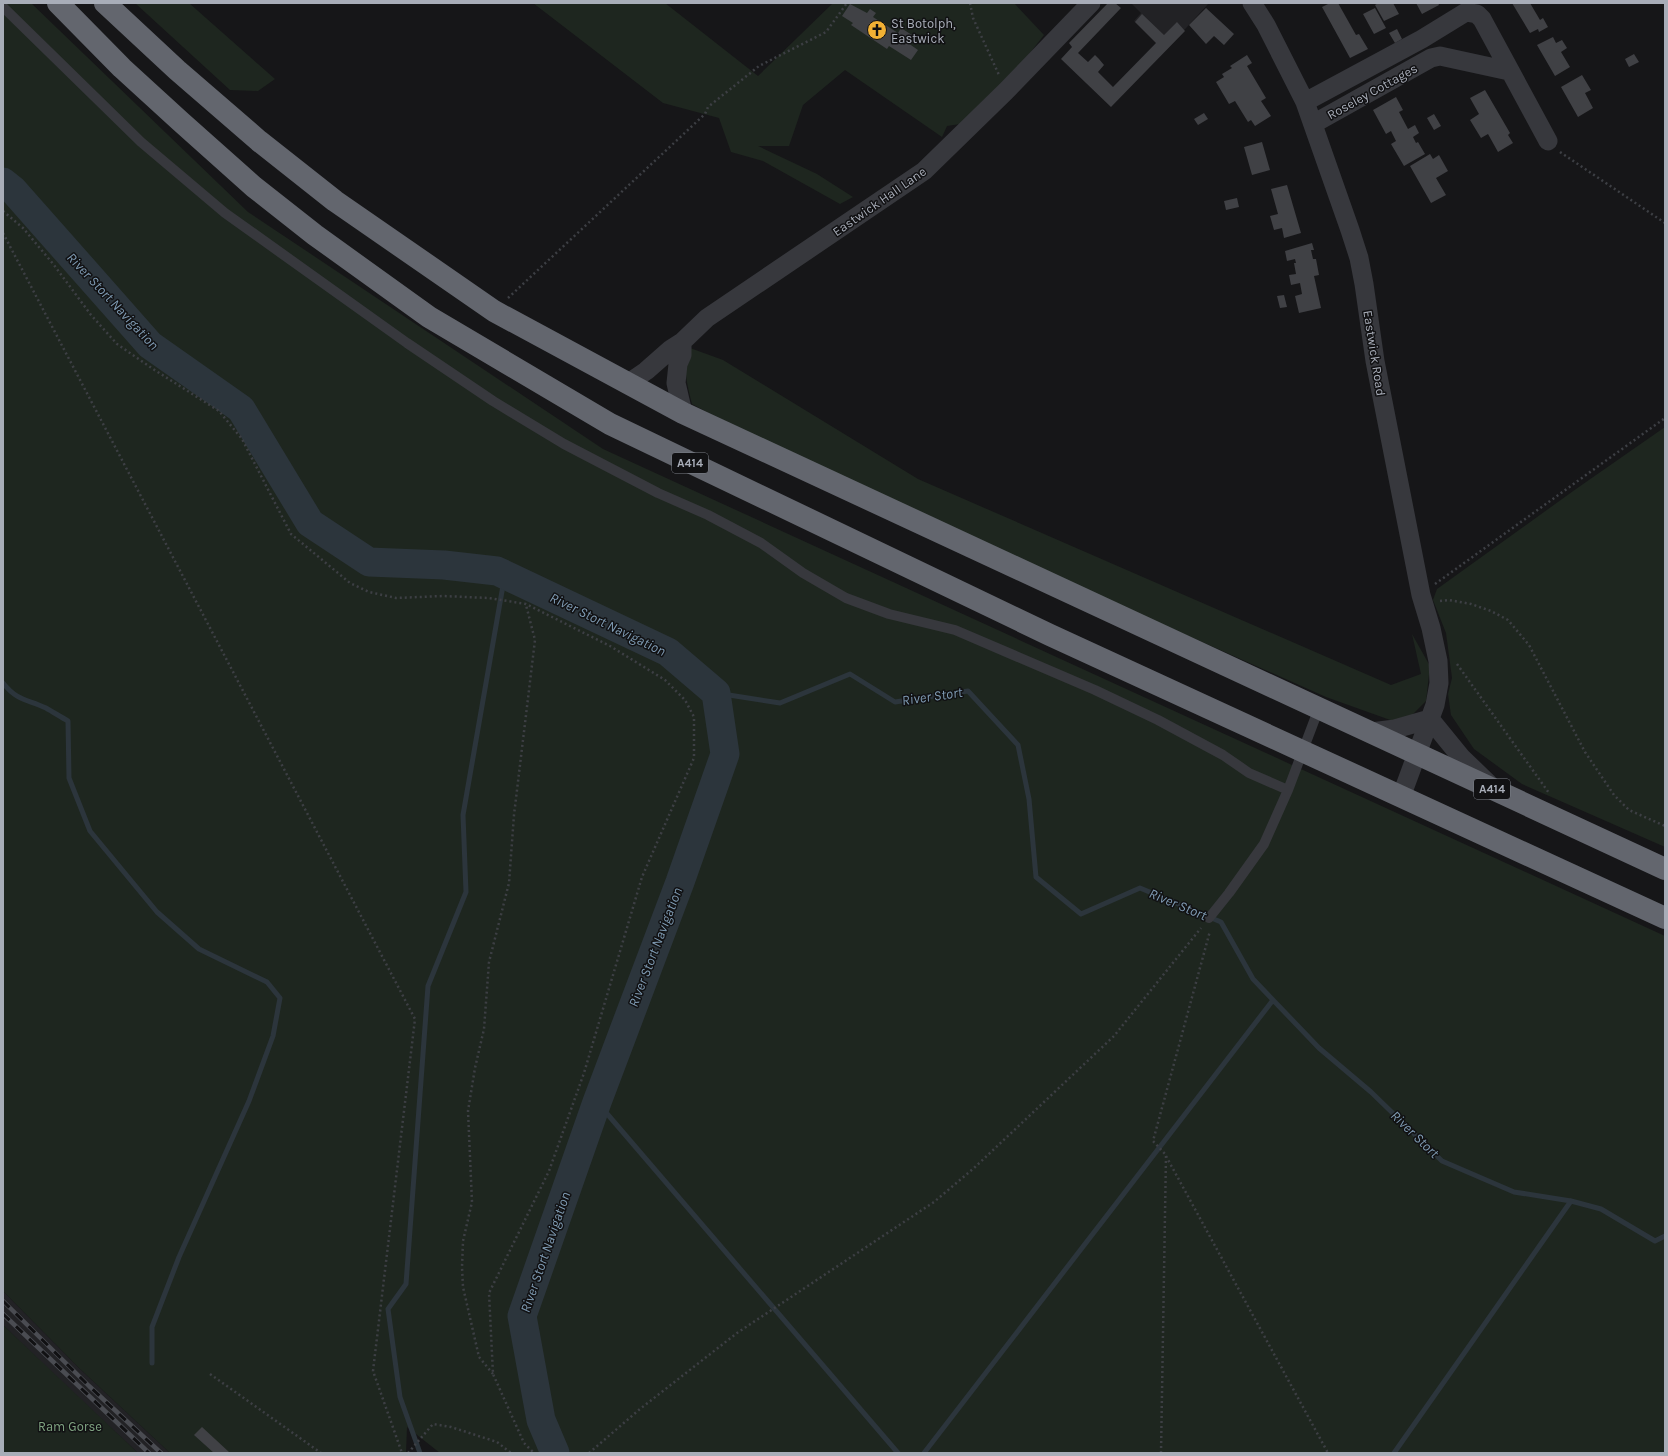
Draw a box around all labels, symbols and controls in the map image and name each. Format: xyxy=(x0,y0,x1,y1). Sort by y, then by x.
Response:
place label: St Botolph, Eastwick xyxy=(891,16,956,46)
church icon: St Botolph, Eastwick xyxy=(866,19,888,41)
street label: Roseley Cottages xyxy=(1324,60,1420,122)
street label: Eastwick Hall Lane xyxy=(830,163,929,239)
water label: River Stort Navigation xyxy=(63,249,162,354)
street label: Eastwick Road xyxy=(1360,309,1389,397)
road number: A414 xyxy=(672,453,708,473)
water label: River Stort Navigation xyxy=(547,589,668,660)
water label: River Stort xyxy=(901,684,964,709)
road number: A414 xyxy=(1474,779,1510,799)
water label: River Stort Navigation xyxy=(625,885,686,1009)
water label: River Stort xyxy=(1146,885,1209,924)
water label: River Stort xyxy=(1387,1107,1443,1162)
water label: River Stort Navigation xyxy=(517,1189,574,1315)
park label: Ram Gorse xyxy=(38,1419,102,1434)

